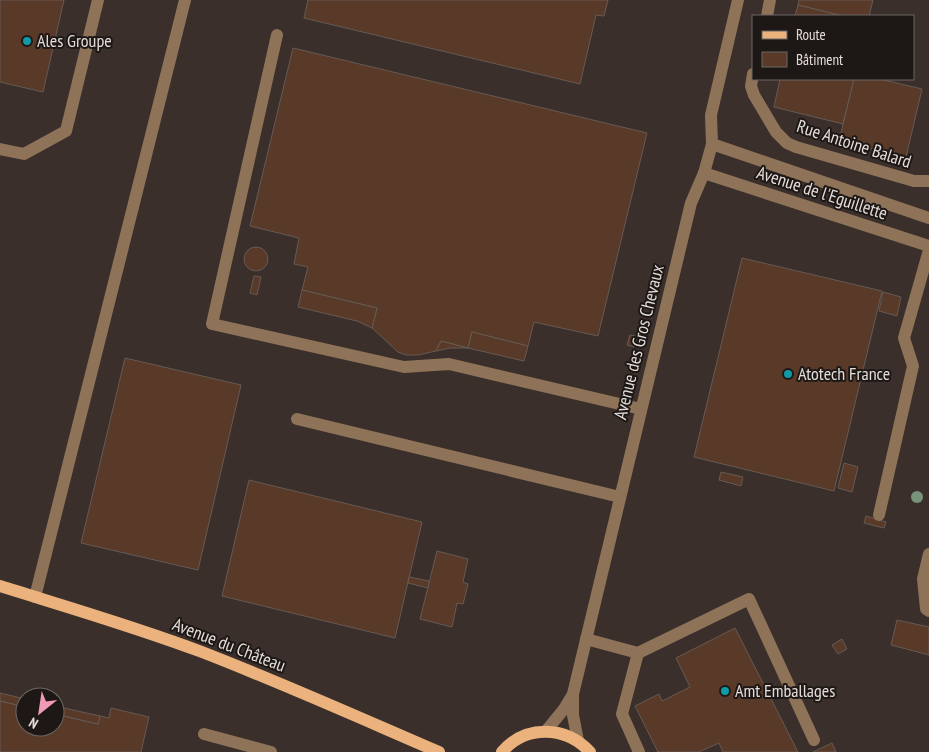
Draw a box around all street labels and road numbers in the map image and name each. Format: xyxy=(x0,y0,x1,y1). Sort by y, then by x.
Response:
street label: Rue Antoine Balard xyxy=(794,114,914,173)
street label: Avenue de l'Eguillette xyxy=(754,161,890,224)
street label: Avenue des Gros Chevaux xyxy=(608,262,669,422)
street label: Avenue du Château xyxy=(169,612,289,677)

